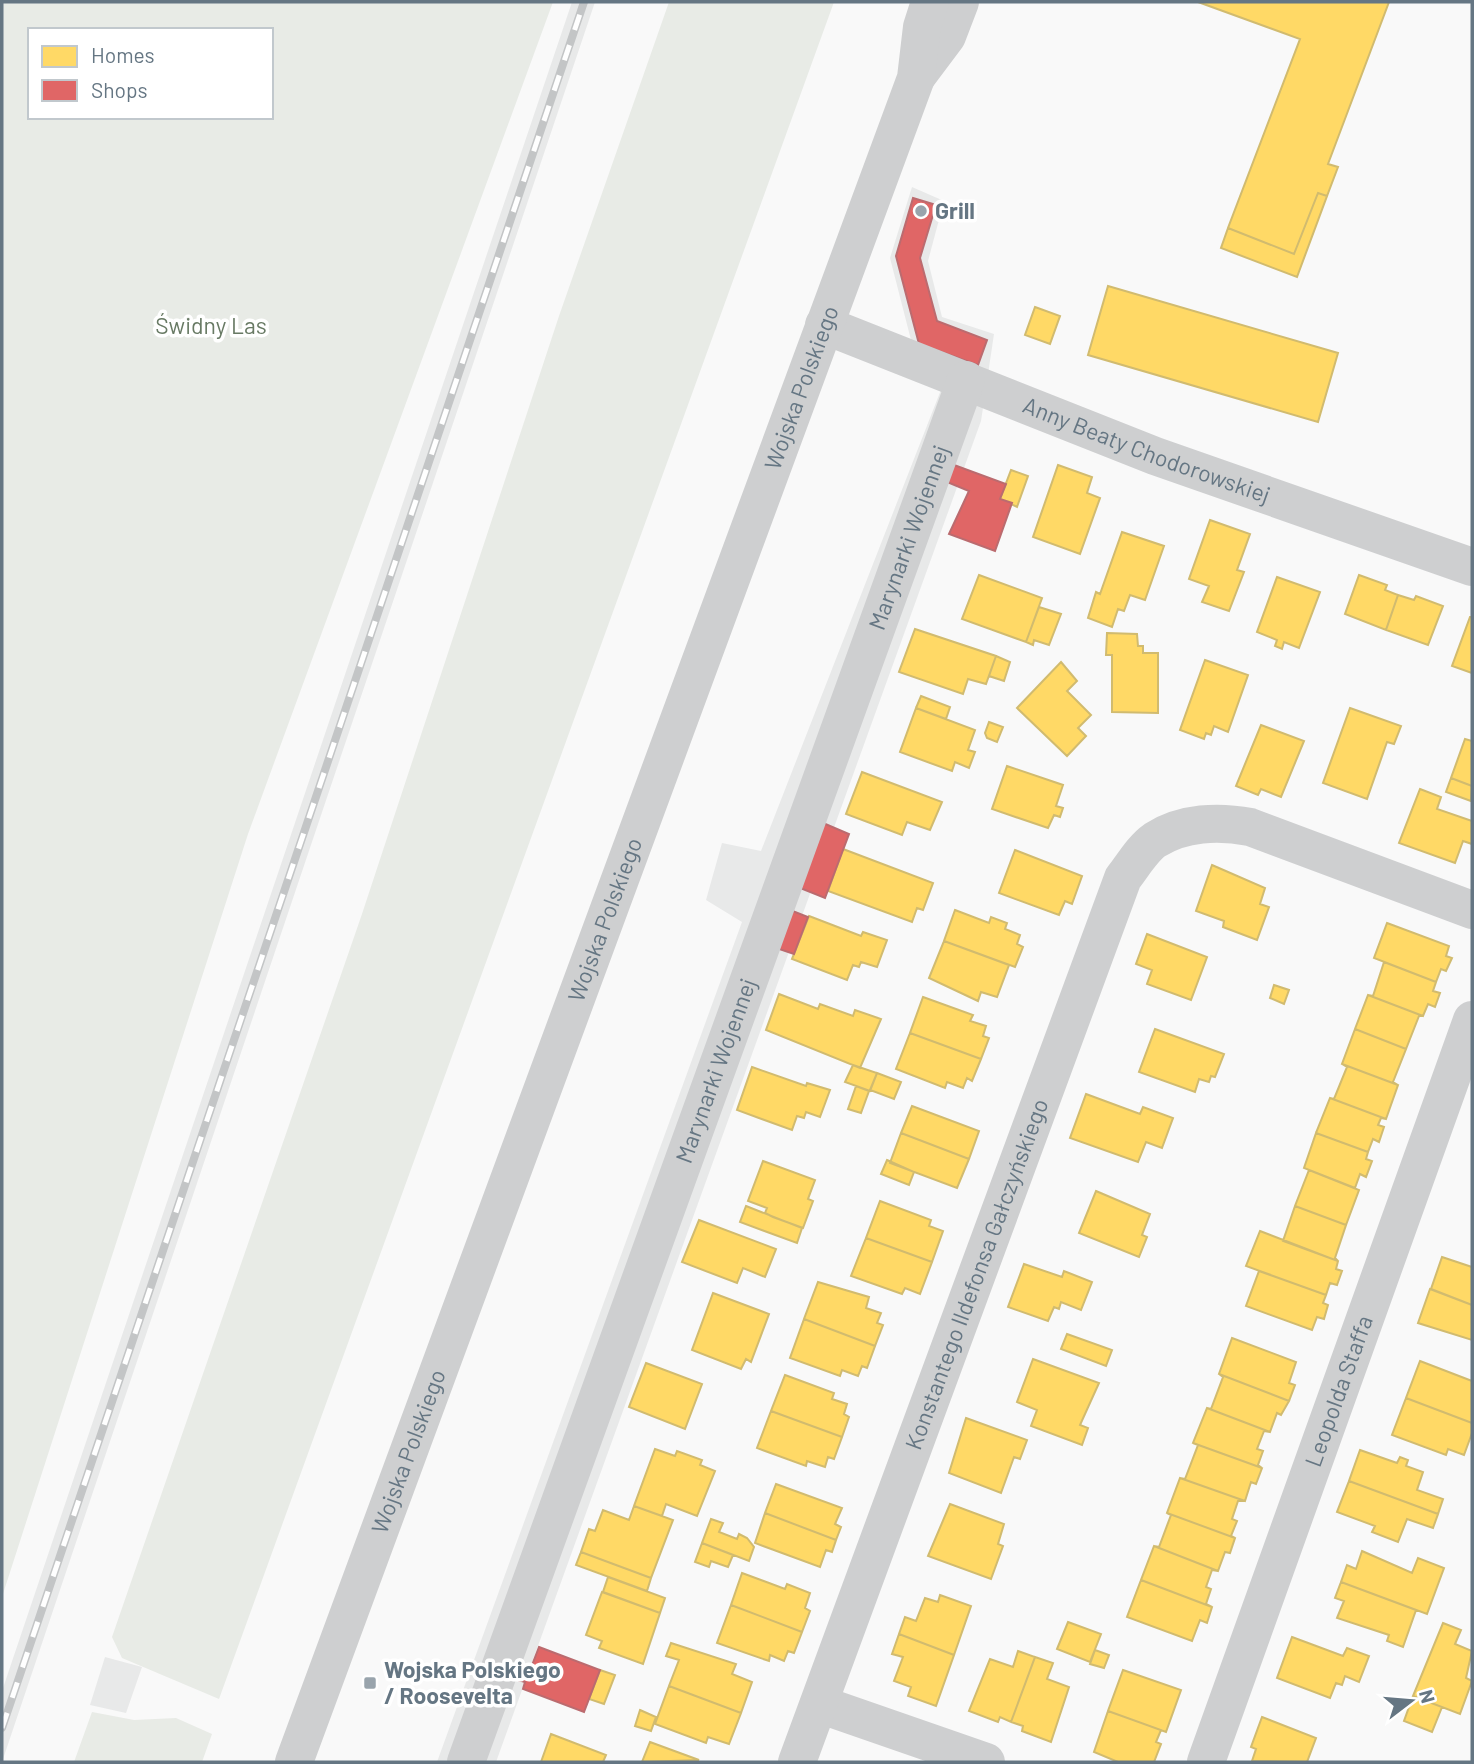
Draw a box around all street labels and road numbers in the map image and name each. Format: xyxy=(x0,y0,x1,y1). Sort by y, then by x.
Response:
street label: Wojska Polskiego xyxy=(758,302,844,473)
street label: Anny Beaty Chodorowskiej xyxy=(1019,390,1274,508)
street label: Marynarki Wojennej xyxy=(862,441,954,634)
street label: Wojska Polskiego xyxy=(561,833,647,1005)
street label: Marynarki Wojennej xyxy=(669,974,761,1167)
street label: Konstantego Ildefonsa Gałczyńskiego xyxy=(898,1094,1053,1453)
street label: Leopolda Staffa xyxy=(1298,1311,1378,1470)
street label: Wojska Polskiego xyxy=(365,1365,451,1537)

